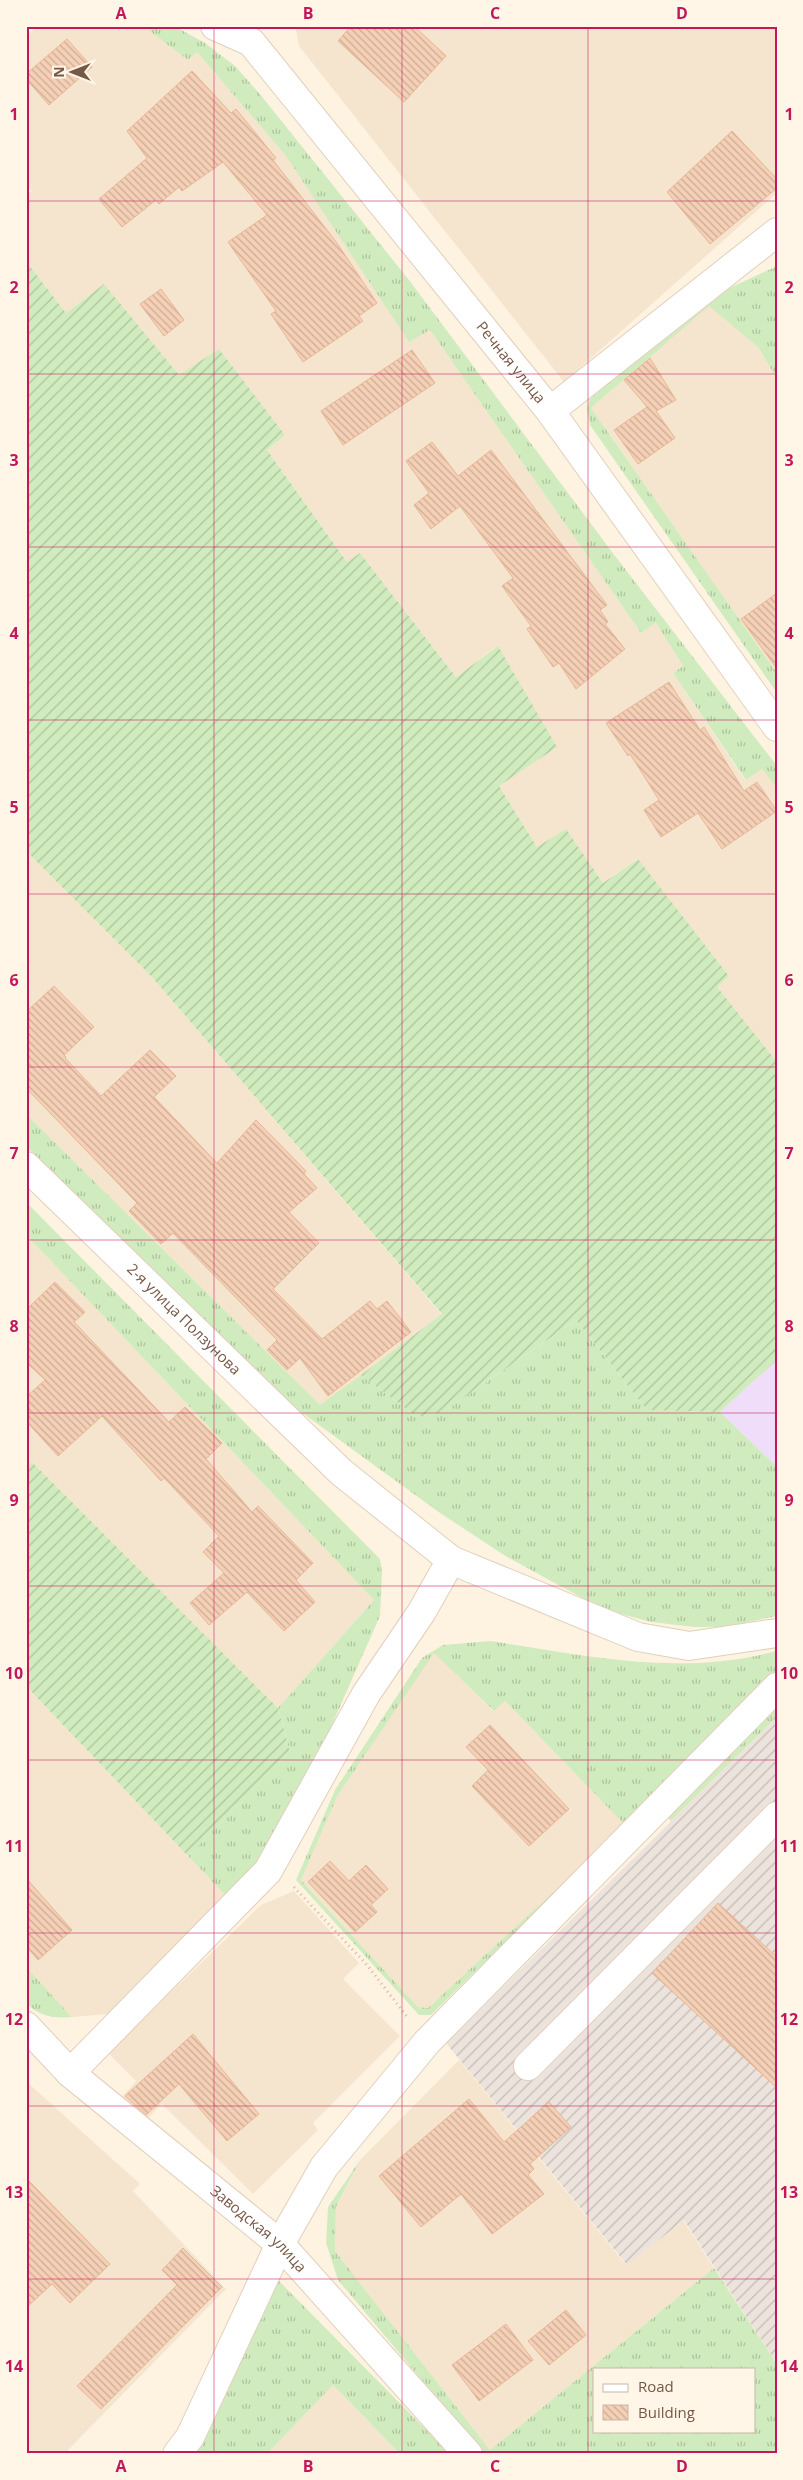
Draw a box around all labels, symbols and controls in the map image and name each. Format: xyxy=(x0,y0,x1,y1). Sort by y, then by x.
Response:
text: A xyxy=(115,2,127,24)
text: B xyxy=(303,2,313,24)
text: C xyxy=(490,2,500,24)
text: D xyxy=(676,2,688,24)
north arrow xyxy=(48,48,98,98)
text: N xyxy=(49,66,68,78)
text: 1 xyxy=(9,103,19,125)
text: 1 xyxy=(784,103,794,125)
text: 2 xyxy=(9,276,19,298)
text: 2 xyxy=(784,276,794,298)
street label: Речная улица xyxy=(472,317,551,407)
text: 3 xyxy=(9,449,19,471)
text: 3 xyxy=(784,449,794,471)
text: 4 xyxy=(9,622,19,644)
text: 4 xyxy=(784,622,794,644)
text: 5 xyxy=(9,796,19,818)
text: 5 xyxy=(784,796,794,818)
text: 6 xyxy=(9,969,19,991)
text: 6 xyxy=(784,969,794,991)
text: 7 xyxy=(9,1142,19,1164)
text: 7 xyxy=(784,1142,794,1164)
street label: 2-я улица Ползунова xyxy=(123,1259,246,1379)
text: 8 xyxy=(9,1315,19,1337)
text: 8 xyxy=(784,1315,794,1337)
text: 9 xyxy=(9,1489,19,1511)
text: 9 xyxy=(784,1489,794,1511)
text: 10 xyxy=(5,1662,23,1684)
text: 10 xyxy=(780,1662,798,1684)
text: 11 xyxy=(5,1835,23,1857)
text: 11 xyxy=(780,1835,798,1857)
text: 12 xyxy=(5,2008,23,2030)
text: 12 xyxy=(780,2008,798,2030)
street label: Заводская улица xyxy=(207,2180,311,2276)
text: 13 xyxy=(5,2181,23,2203)
text: 13 xyxy=(780,2181,798,2203)
text: 14 xyxy=(5,2355,23,2377)
text: 14 xyxy=(780,2355,798,2377)
legend xyxy=(593,2368,756,2432)
text: Road xyxy=(638,2376,674,2396)
text: Building xyxy=(638,2402,695,2422)
text: A xyxy=(115,2455,127,2477)
text: B xyxy=(303,2455,313,2477)
text: C xyxy=(490,2455,500,2477)
text: D xyxy=(676,2455,688,2477)

